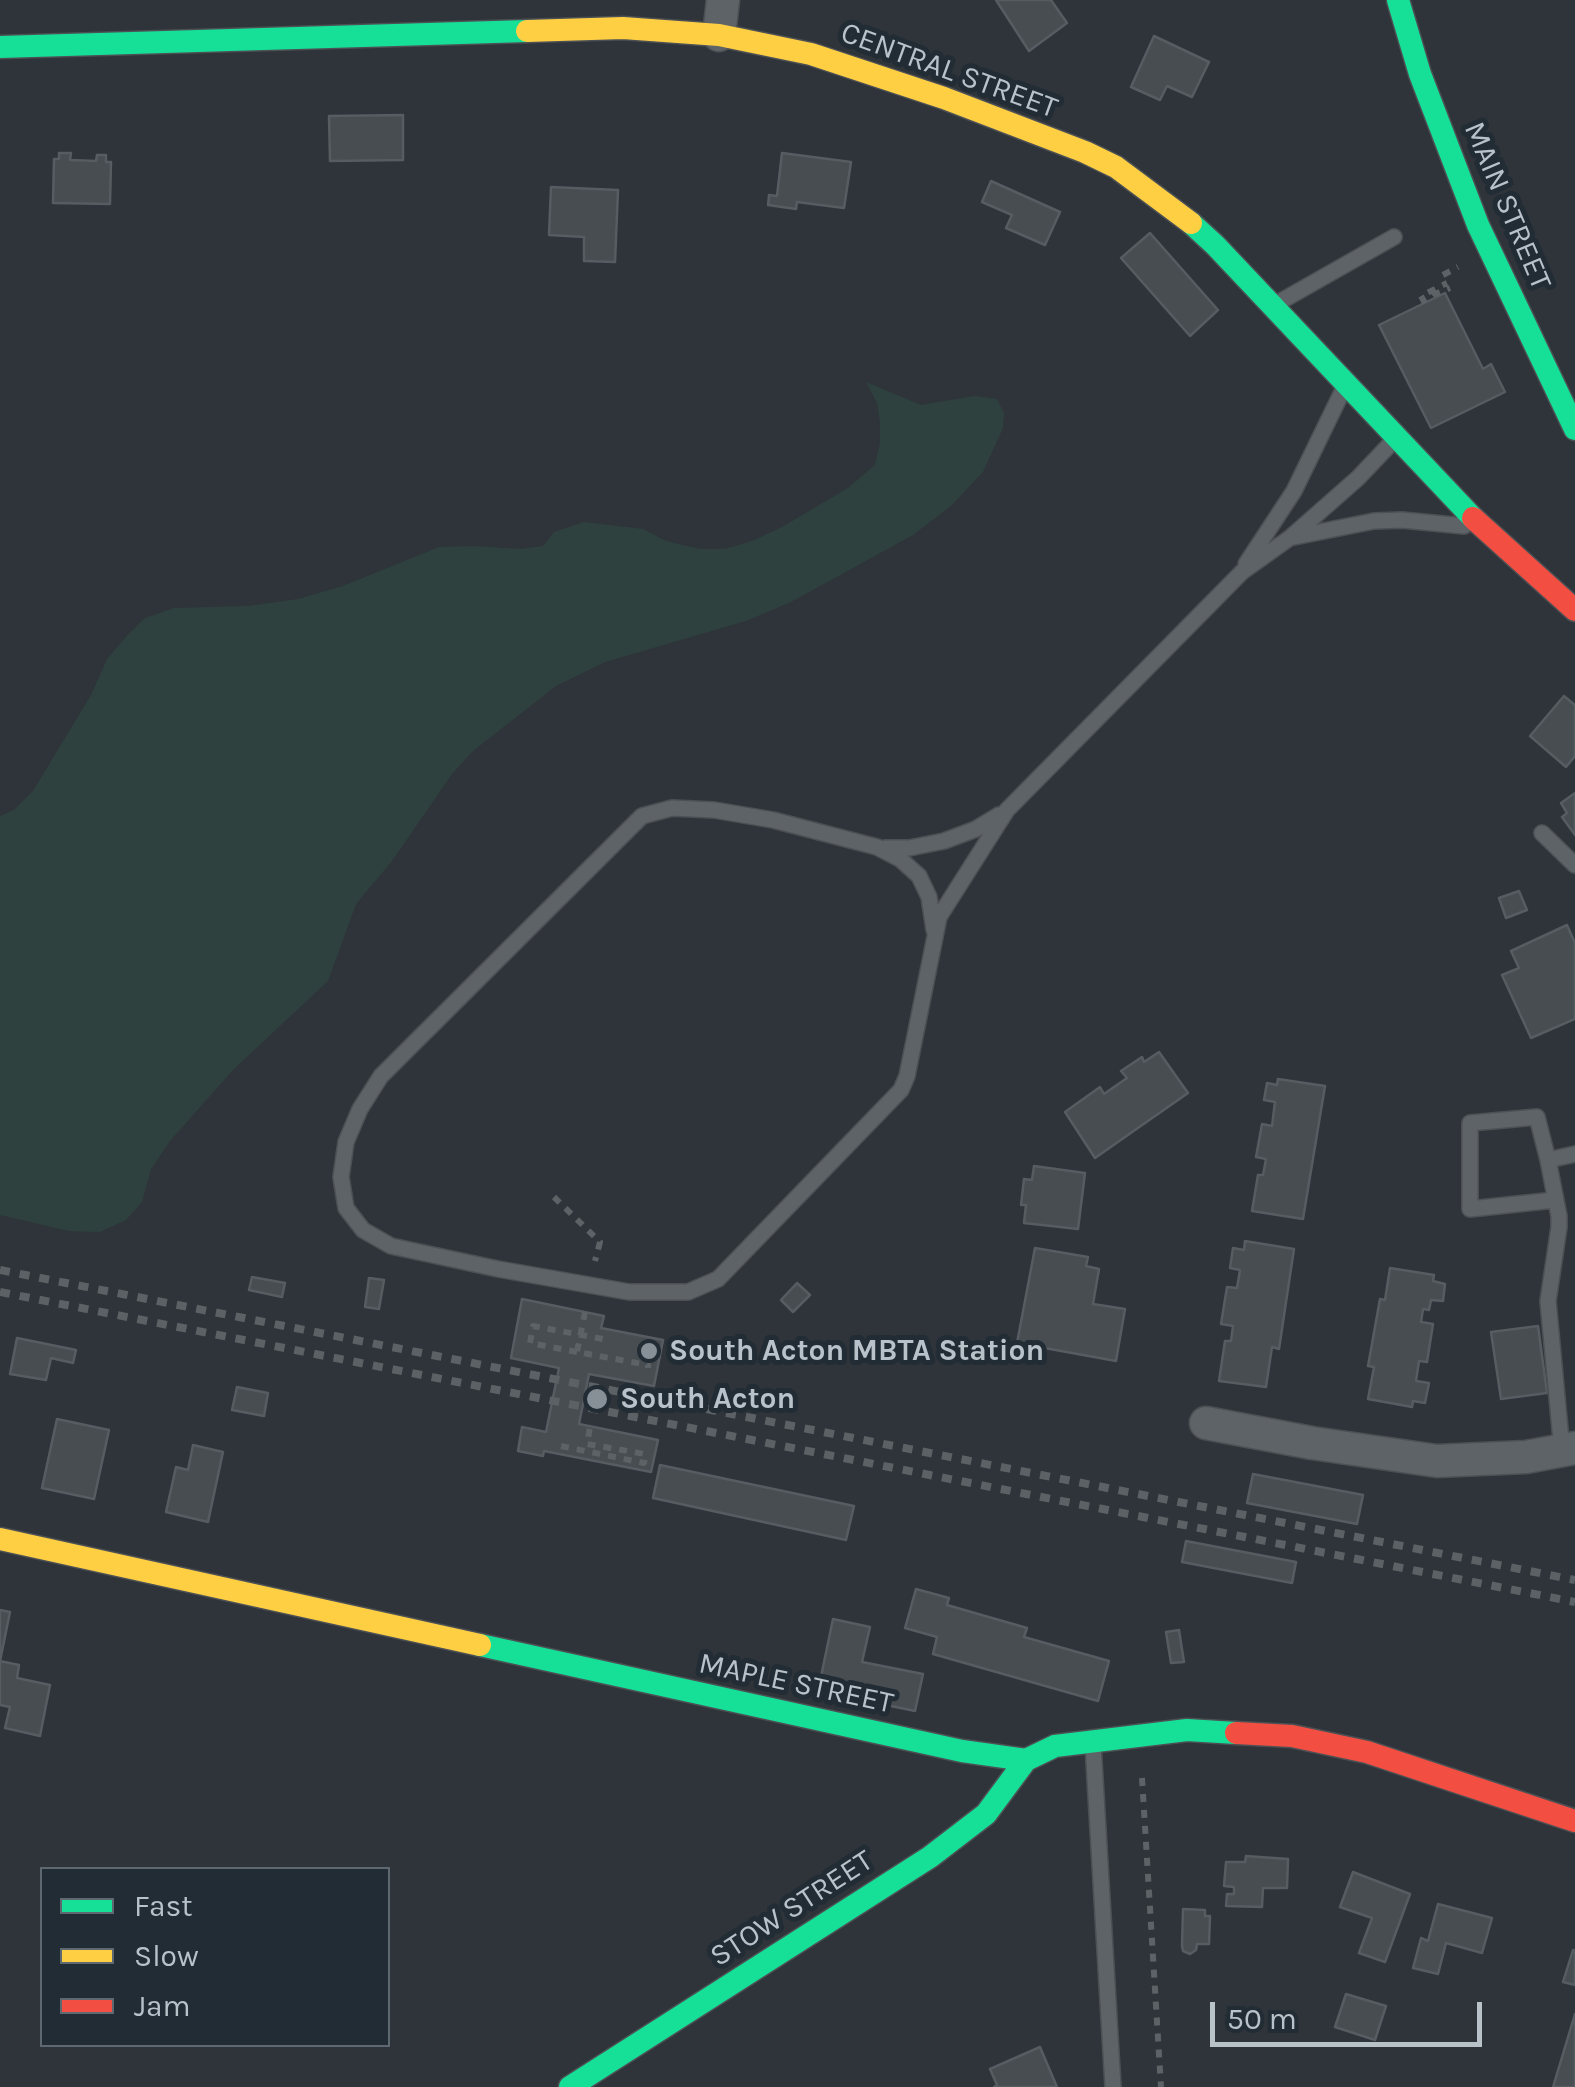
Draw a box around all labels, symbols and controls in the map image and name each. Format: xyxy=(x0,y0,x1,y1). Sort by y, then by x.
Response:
street label: CENTRAL STREET xyxy=(836,15,1062,127)
street label: MAIN STREET xyxy=(1455,117,1559,295)
place label: South Acton MBTA Station xyxy=(669,1333,1044,1369)
marker: South Acton MBTA Station xyxy=(638,1340,660,1362)
place label: South Acton xyxy=(620,1381,795,1417)
marker: South Acton xyxy=(584,1386,610,1412)
street label: MAPLE STREET xyxy=(696,1646,896,1722)
street label: STOW STREET xyxy=(704,1843,880,1975)
legend xyxy=(40,1867,390,2047)
text: Fast xyxy=(134,1888,193,1924)
text: Slow xyxy=(134,1938,199,1974)
scale bar xyxy=(1215,1982,1488,2044)
text: Jam xyxy=(134,1988,191,2024)
text: 50 m xyxy=(1227,2001,1297,2037)

